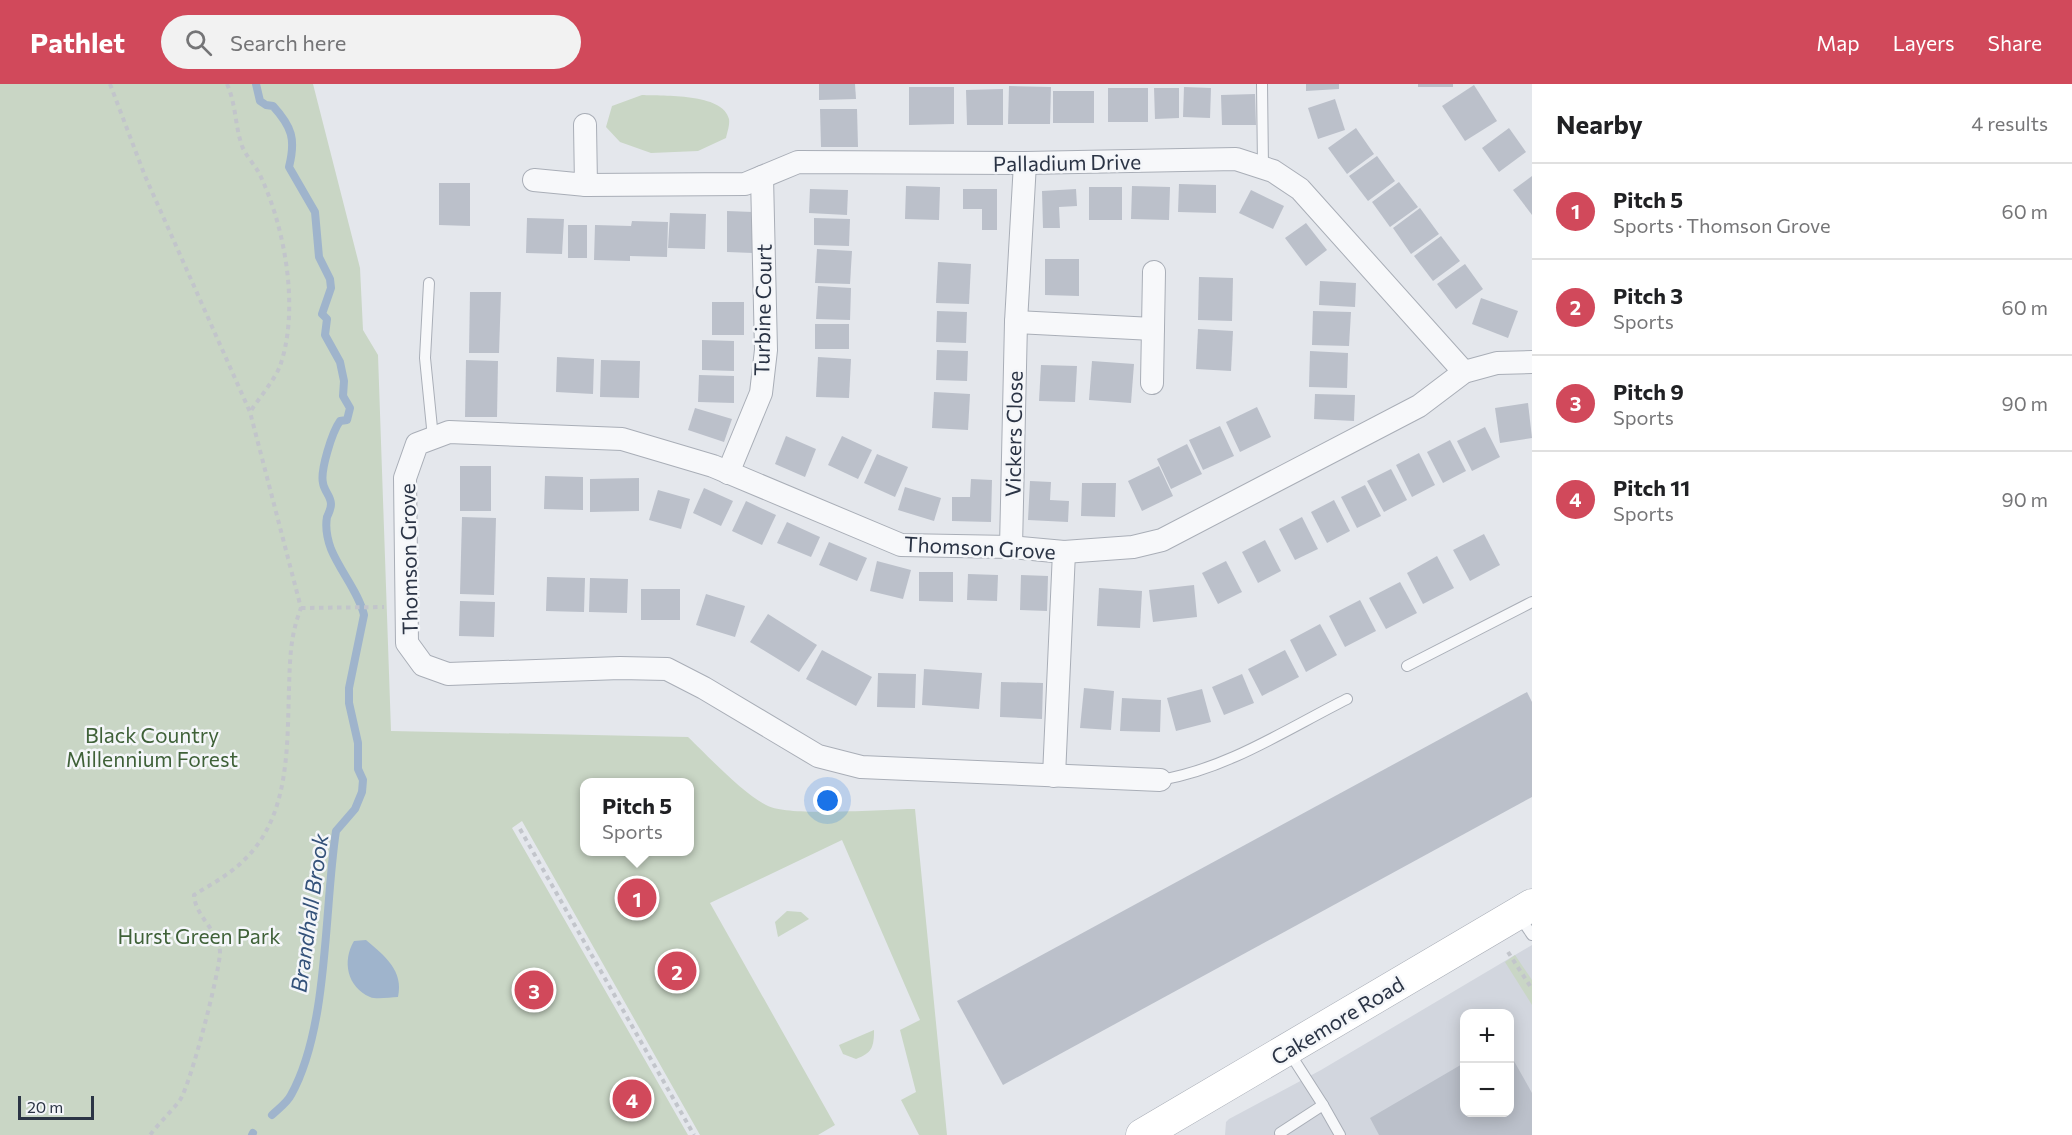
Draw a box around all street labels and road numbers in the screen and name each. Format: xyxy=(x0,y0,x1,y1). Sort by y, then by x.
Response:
street label: Palladium Drive xyxy=(993,148,1141,176)
street label: Turbine Court xyxy=(748,244,776,376)
street label: Vickers Close xyxy=(999,371,1027,497)
street label: Thomson Grove xyxy=(394,483,422,635)
street label: Thomson Grove xyxy=(904,531,1056,563)
street label: Cakemore Road xyxy=(1266,971,1408,1069)

